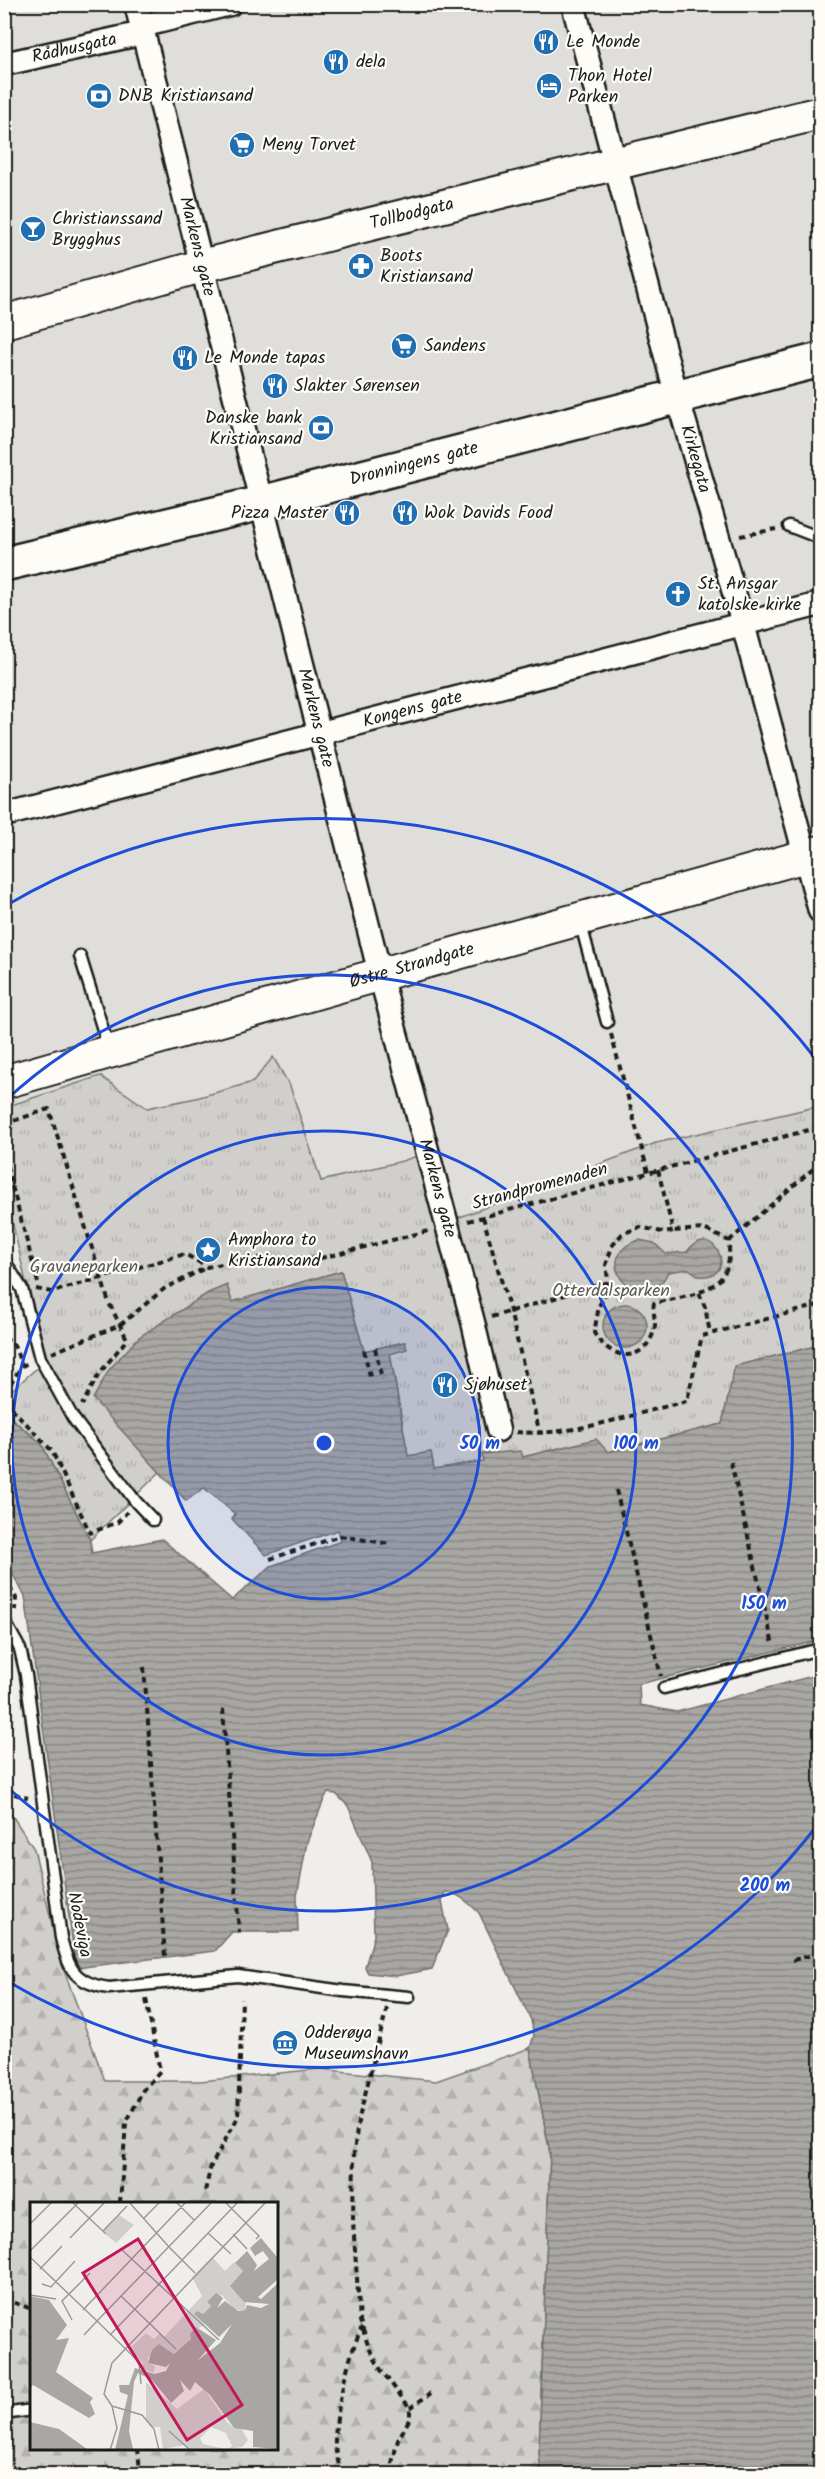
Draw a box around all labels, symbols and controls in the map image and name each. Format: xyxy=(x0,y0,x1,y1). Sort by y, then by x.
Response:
street label: Rådhusgata xyxy=(29,25,120,72)
restaurant icon: Le Monde xyxy=(531,27,561,57)
place label: Le Monde xyxy=(566,28,640,57)
restaurant icon: dela xyxy=(321,47,351,77)
place label: dela xyxy=(356,48,386,77)
place label: Thon Hotel Parken xyxy=(568,62,653,112)
hotel icon: Thon Hotel Parken xyxy=(534,71,564,101)
bank icon: DNB Kristiansand xyxy=(84,81,114,111)
place label: DNB Kristiansand xyxy=(118,82,254,111)
supermarket icon: Meny Torvet xyxy=(227,130,257,160)
place label: Meny Torvet xyxy=(262,131,357,160)
street label: Tollbodgata xyxy=(367,190,457,238)
street label: Markens gate xyxy=(171,194,223,299)
place label: Christianssand Brygghus xyxy=(52,205,163,255)
bar icon: Christianssand Brygghus xyxy=(18,214,48,244)
place label: Boots Kristiansand xyxy=(380,242,474,292)
pharmacy icon: Boots Kristiansand xyxy=(346,251,376,281)
supermarket icon: Sandens xyxy=(389,331,419,361)
place label: Sandens xyxy=(424,332,486,361)
restaurant icon: Le Monde tapas xyxy=(170,343,200,373)
place label: Le Monde tapas xyxy=(204,344,326,373)
restaurant icon: Slakter Sørensen xyxy=(260,371,290,401)
place label: Slakter Sørensen xyxy=(294,372,420,401)
place label: Danske bank Kristiansand xyxy=(205,404,303,454)
bank icon: Danske bank Kristiansand xyxy=(306,413,336,443)
street label: Kirkegata xyxy=(672,421,719,496)
street label: Dronningens gate xyxy=(346,433,482,494)
restaurant icon: Pizza Master xyxy=(332,498,362,528)
restaurant icon: Wok Davids Food xyxy=(390,498,420,528)
place label: Pizza Master xyxy=(231,499,329,528)
place label: Wok Davids Food xyxy=(424,499,553,528)
place label: St. Ansgar katolske kirke xyxy=(698,570,801,620)
church icon: St. Ansgar katolske kirke xyxy=(663,579,693,609)
street label: Markens gate xyxy=(289,665,342,771)
street label: Kongens gate xyxy=(360,683,465,736)
street label: Østre Strandgate xyxy=(346,935,478,997)
street label: Markens gate xyxy=(410,1135,464,1241)
street label: Strandpromenaden xyxy=(469,1155,611,1219)
place label: Amphora to Kristiansand xyxy=(228,1226,322,1276)
place icon: Amphora to Kristiansand xyxy=(193,1235,223,1265)
park label: Gravaneparken xyxy=(30,1253,138,1282)
park label: Otterdalsparken xyxy=(552,1277,670,1306)
restaurant icon: Sjøhuset xyxy=(430,1370,460,1400)
place label: Sjøhuset xyxy=(464,1371,528,1400)
text: 50 m xyxy=(459,1430,500,1459)
text: 100 m xyxy=(613,1430,659,1459)
centre of rings xyxy=(314,1433,334,1453)
text: 150 m xyxy=(741,1590,787,1619)
text: 200 m xyxy=(740,1872,791,1901)
street label: Nodeviga xyxy=(58,1890,100,1960)
place label: Odderøya Museumshavn xyxy=(304,2019,409,2069)
museum icon: Odderøya Museumshavn xyxy=(270,2028,300,2058)
inset map xyxy=(30,2202,278,2449)

